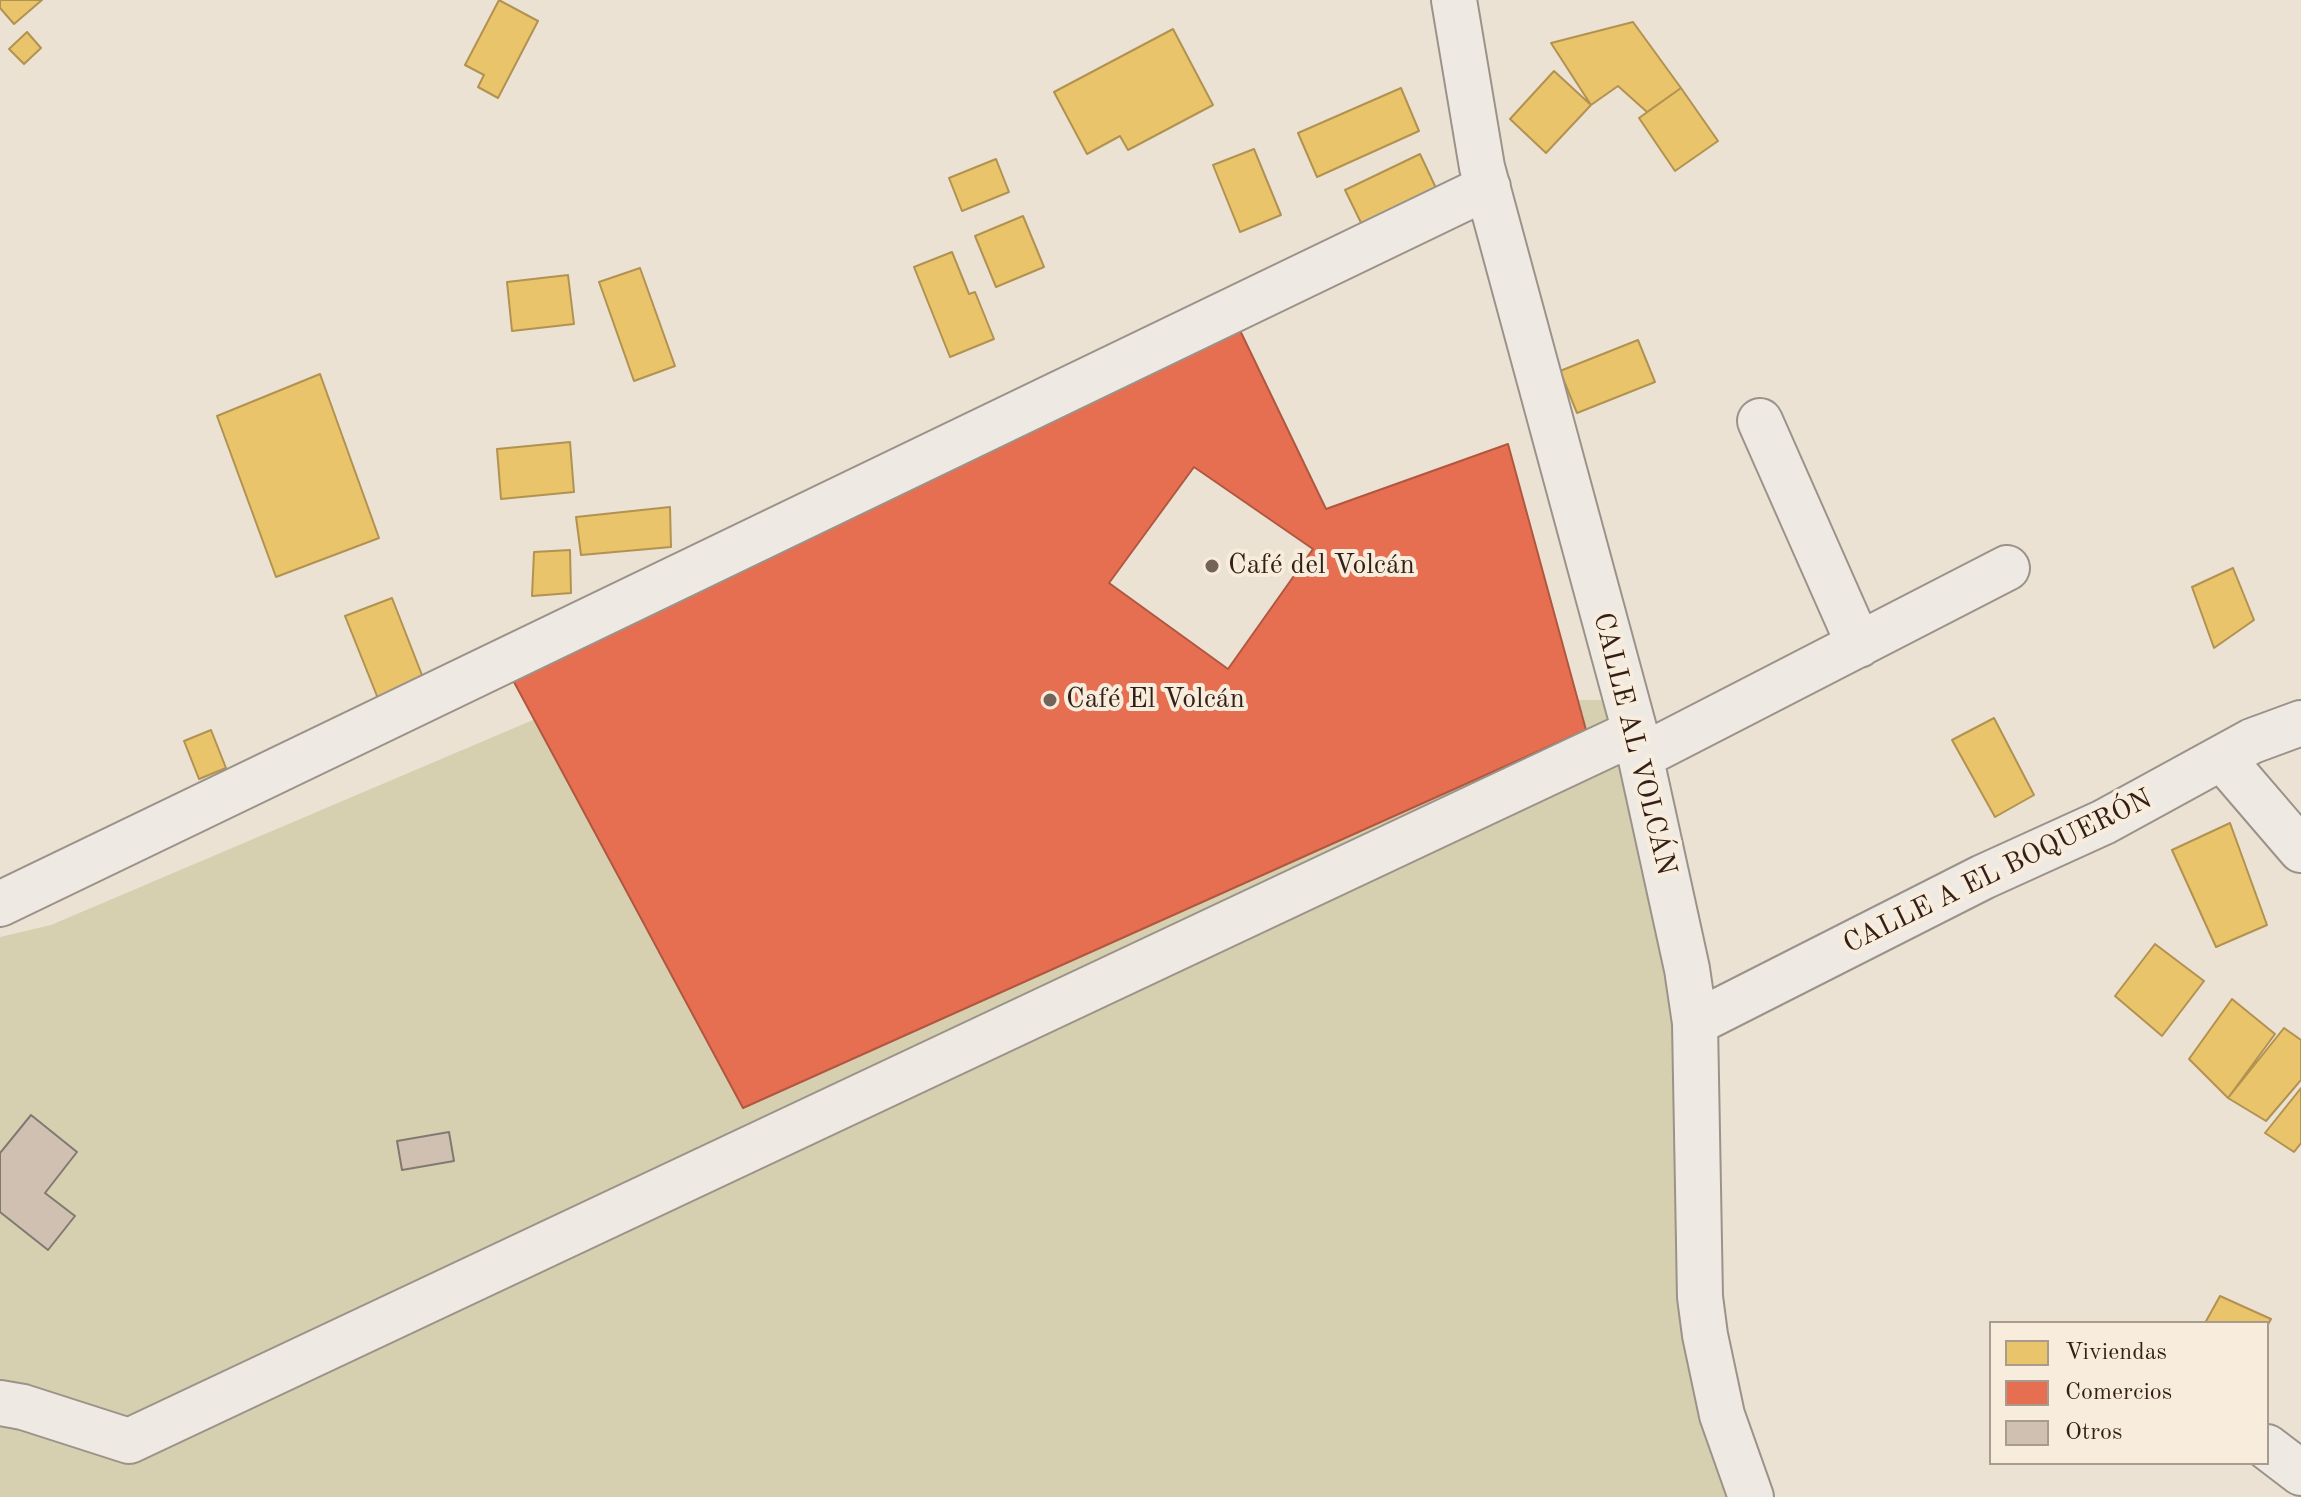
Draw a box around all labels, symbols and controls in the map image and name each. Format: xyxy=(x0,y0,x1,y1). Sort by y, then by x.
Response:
place label: Café del Volcán xyxy=(1228,549,1415,583)
marker: Café del Volcán xyxy=(1203,557,1221,575)
street label: CALLE AL VOLCÁN xyxy=(1585,609,1683,879)
place label: Café El Volcán xyxy=(1066,683,1245,717)
marker: Café El Volcán xyxy=(1041,691,1059,709)
street label: CALLE A EL BOQUERÓN xyxy=(1838,783,2158,961)
legend xyxy=(1989,1321,2269,1465)
text: Viviendas xyxy=(2065,1341,2167,1365)
text: Comercios xyxy=(2065,1381,2172,1405)
text: Otros xyxy=(2065,1421,2122,1445)

